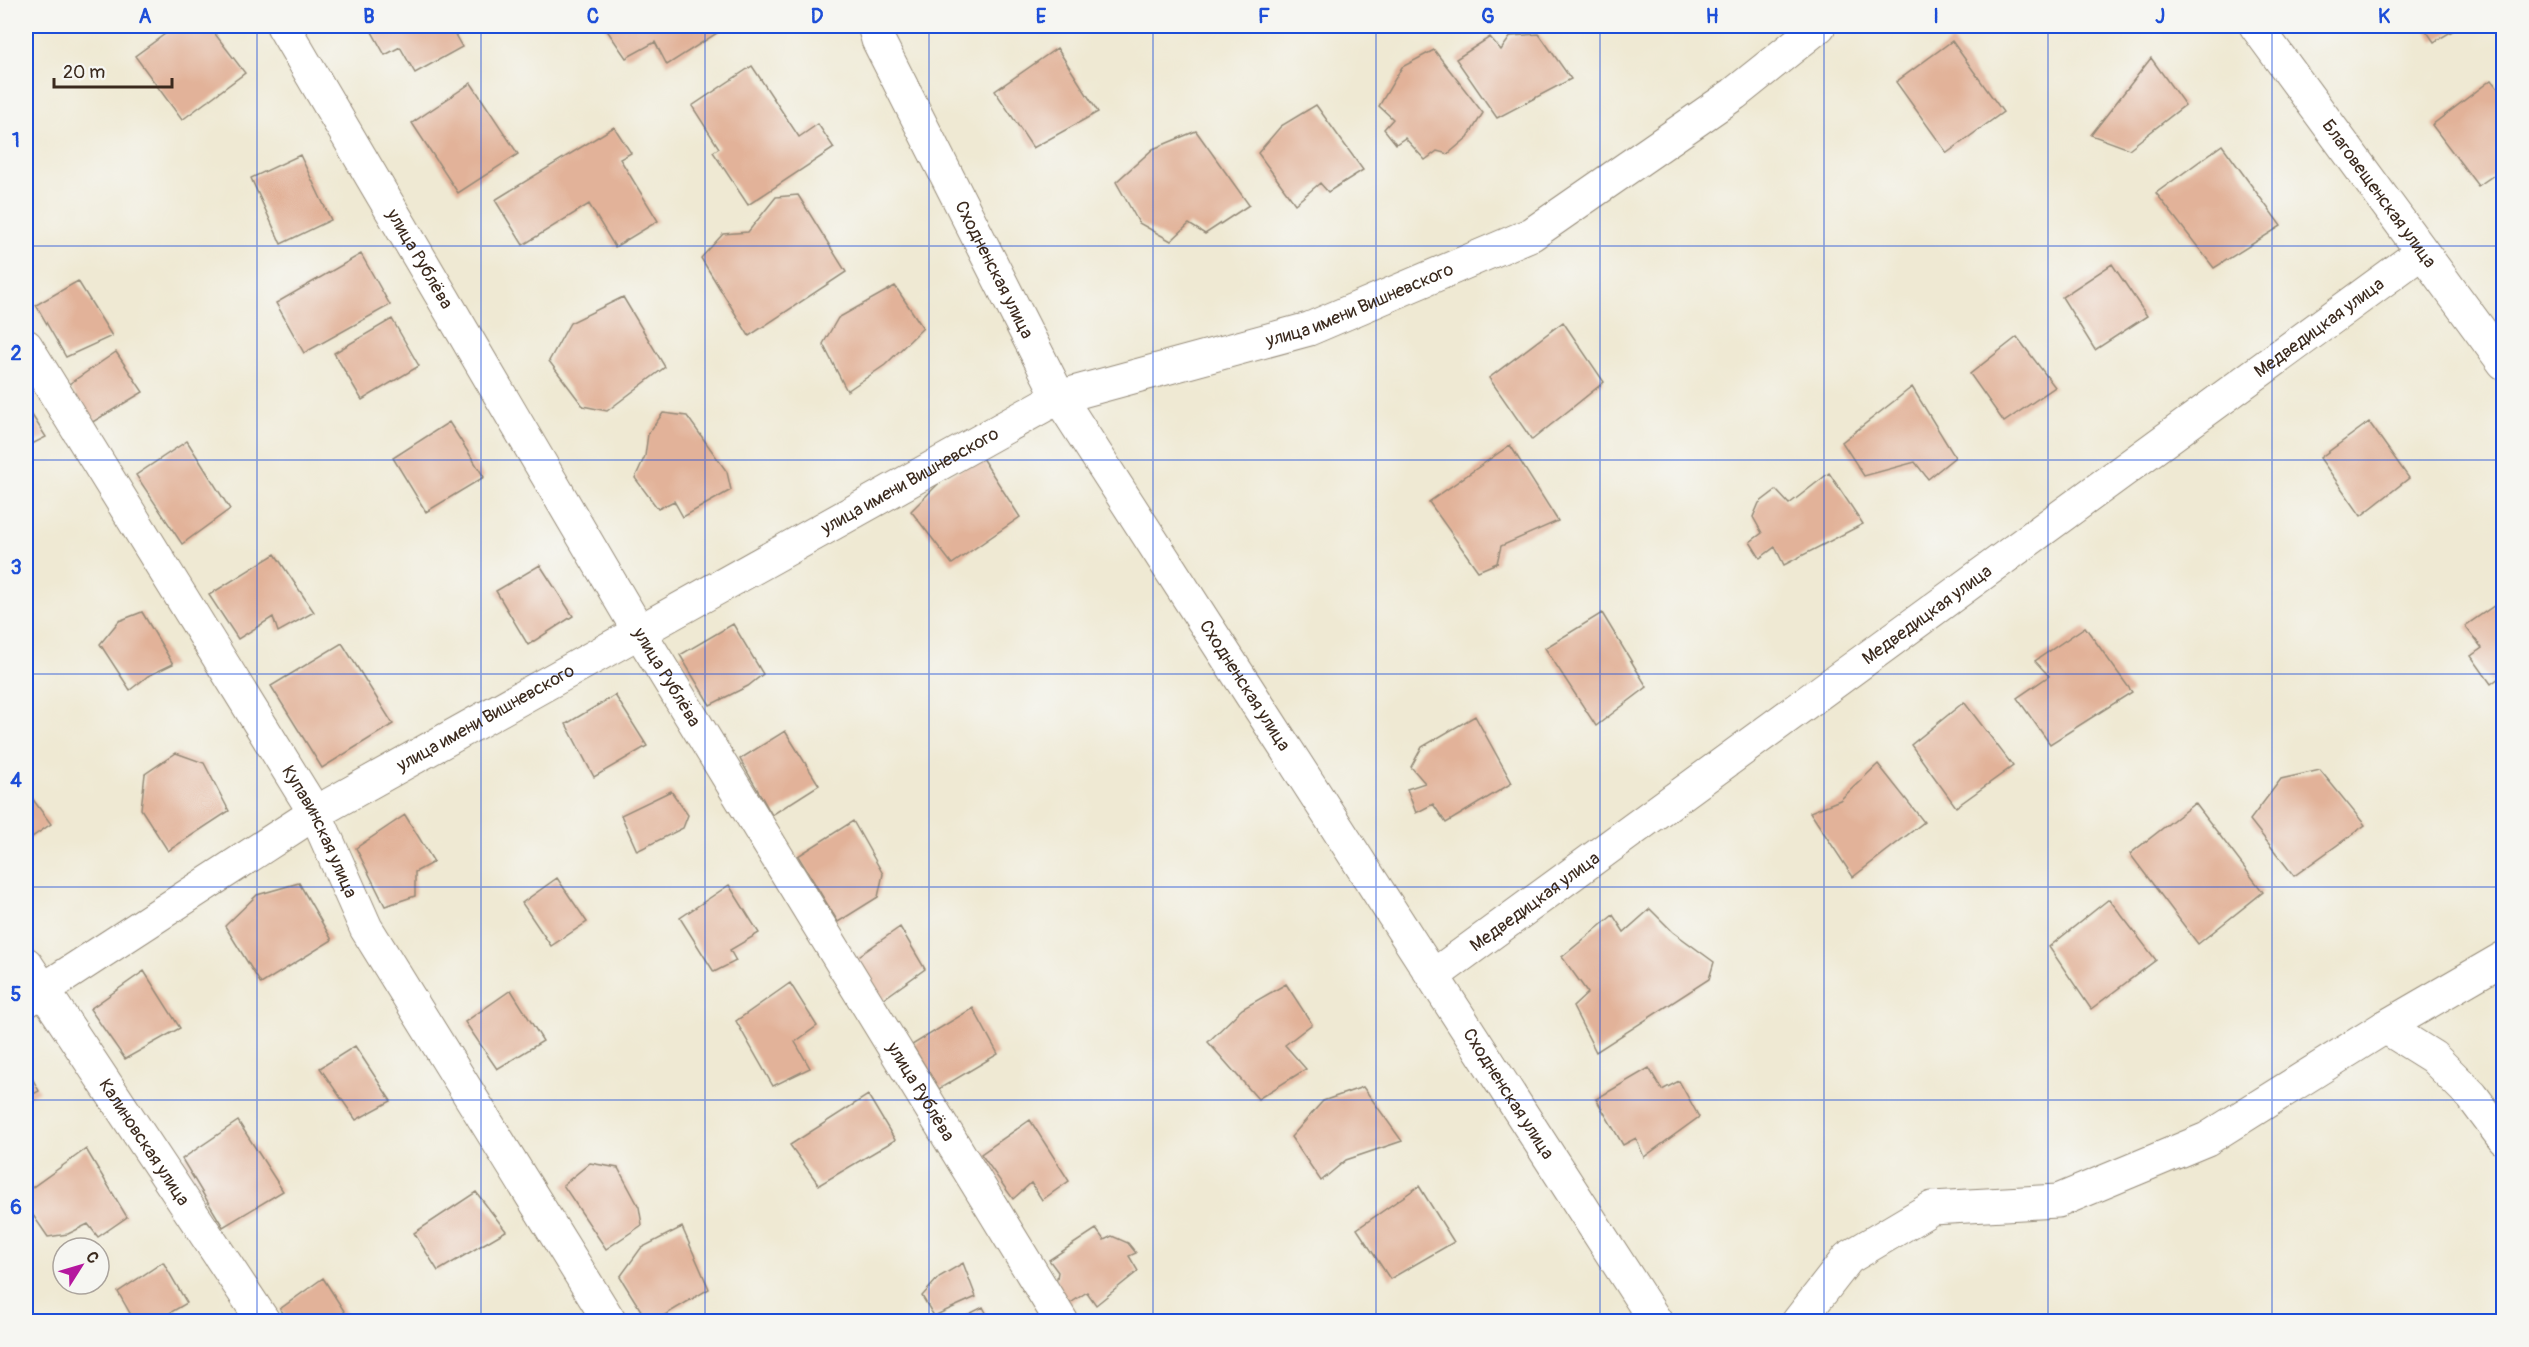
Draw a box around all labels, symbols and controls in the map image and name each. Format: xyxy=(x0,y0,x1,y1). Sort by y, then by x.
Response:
text: A xyxy=(139,4,152,29)
text: B xyxy=(363,4,375,29)
text: C xyxy=(587,4,599,29)
text: D xyxy=(811,4,824,29)
text: E xyxy=(1036,4,1047,29)
text: F xyxy=(1258,4,1270,29)
text: G xyxy=(1481,4,1495,29)
text: H xyxy=(1706,4,1719,29)
text: I xyxy=(1933,4,1939,29)
text: J xyxy=(2155,4,2165,29)
text: K xyxy=(2378,4,2390,29)
scale bar xyxy=(54,51,172,89)
text: 20 m xyxy=(63,61,105,84)
street label: Благовещенская улица xyxy=(2317,115,2441,272)
text: 1 xyxy=(12,128,20,153)
street label: Сходненская улица xyxy=(950,197,1039,342)
street label: улица Рублёва xyxy=(381,204,458,313)
street label: улица имени Вишневского xyxy=(1262,257,1457,352)
street label: Медведицкая улица xyxy=(2249,272,2388,383)
text: 2 xyxy=(10,341,22,366)
street label: улица имени Вишневского xyxy=(816,422,1003,540)
text: 3 xyxy=(10,555,22,580)
street label: Медведицкая улица xyxy=(1857,559,1996,670)
street label: Сходненская улица xyxy=(1194,615,1296,755)
street label: улица Рублёва xyxy=(627,623,706,731)
street label: улица имени Вишневского xyxy=(392,659,579,777)
street label: Купавинская улица xyxy=(277,761,363,901)
text: 4 xyxy=(10,768,22,793)
street label: Медведицкая улица xyxy=(1465,846,1604,957)
text: 5 xyxy=(11,982,22,1007)
street label: Сходненская улица xyxy=(1458,1024,1559,1164)
street label: улица Рублёва xyxy=(881,1037,960,1145)
street label: Калиновская улица xyxy=(94,1074,195,1210)
text: 6 xyxy=(10,1195,22,1220)
north arrow xyxy=(51,1236,111,1296)
text: С xyxy=(81,1248,103,1268)

